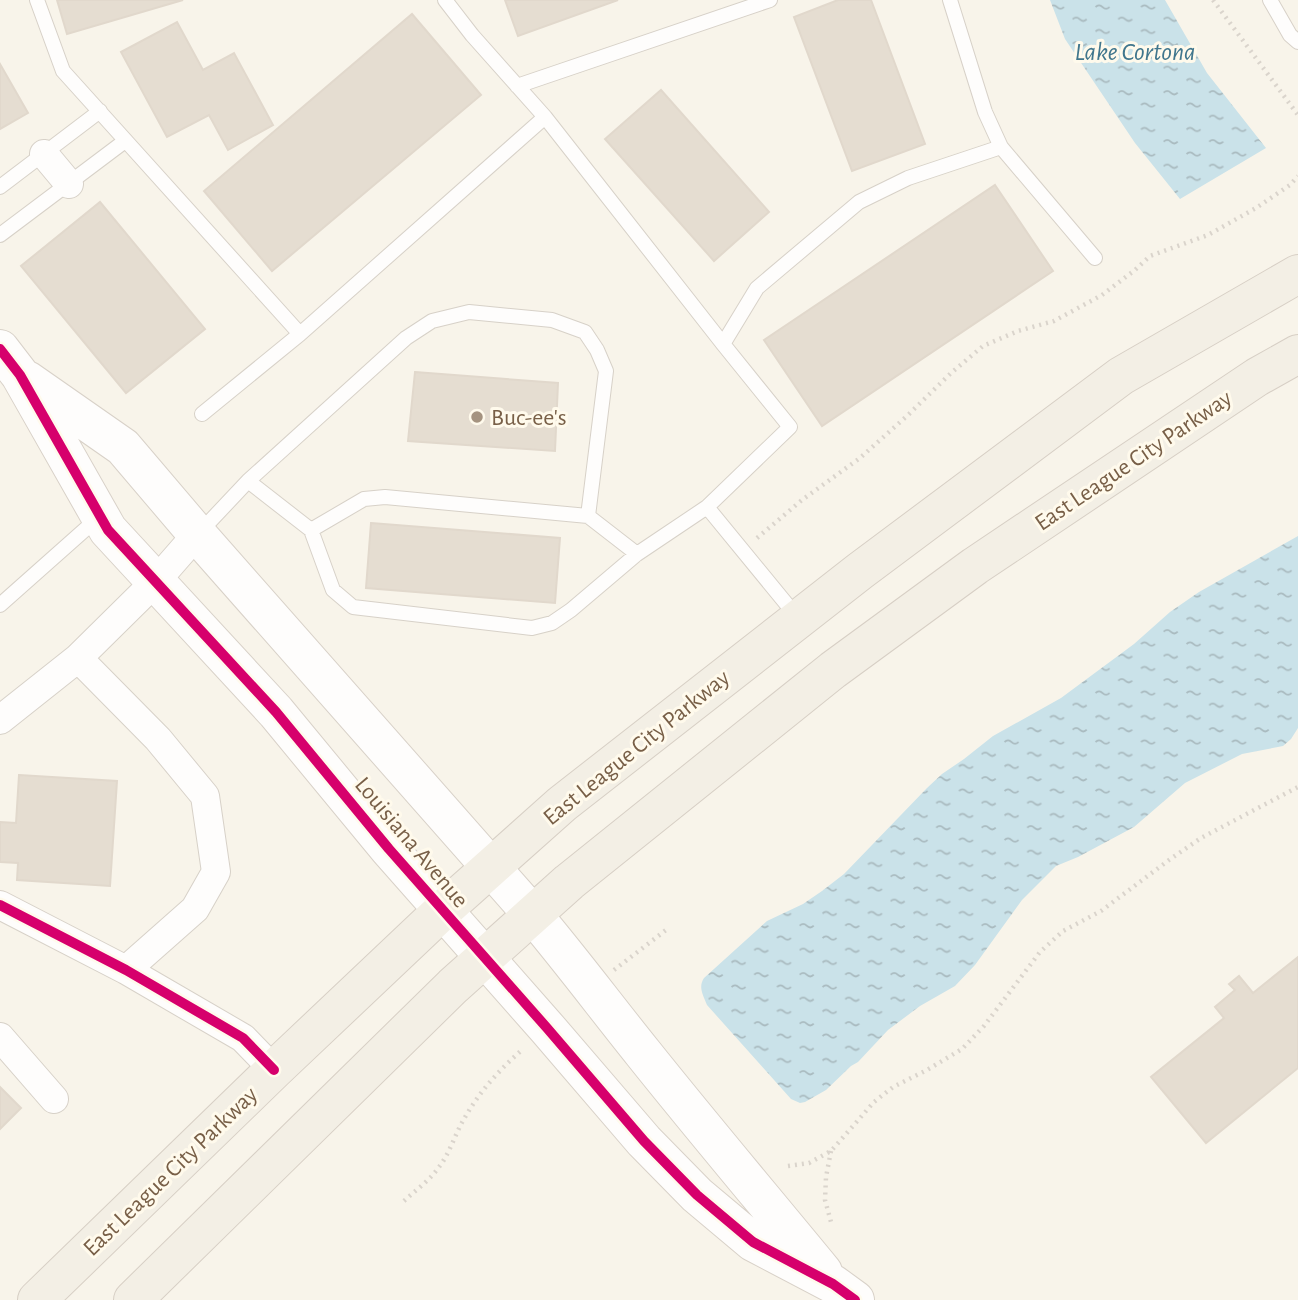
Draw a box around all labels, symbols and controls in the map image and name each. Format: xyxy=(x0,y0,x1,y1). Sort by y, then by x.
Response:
water label: Lake Cortona xyxy=(1074,39,1196,65)
street label: East League City Parkway xyxy=(1031,386,1236,536)
place label: Buc-ee's xyxy=(491,406,567,430)
marker: Buc-ee's xyxy=(469,409,485,425)
street label: East League City Parkway xyxy=(539,666,734,830)
street label: Louisiana Avenue xyxy=(350,773,473,913)
street label: East League City Parkway xyxy=(79,1083,262,1261)

